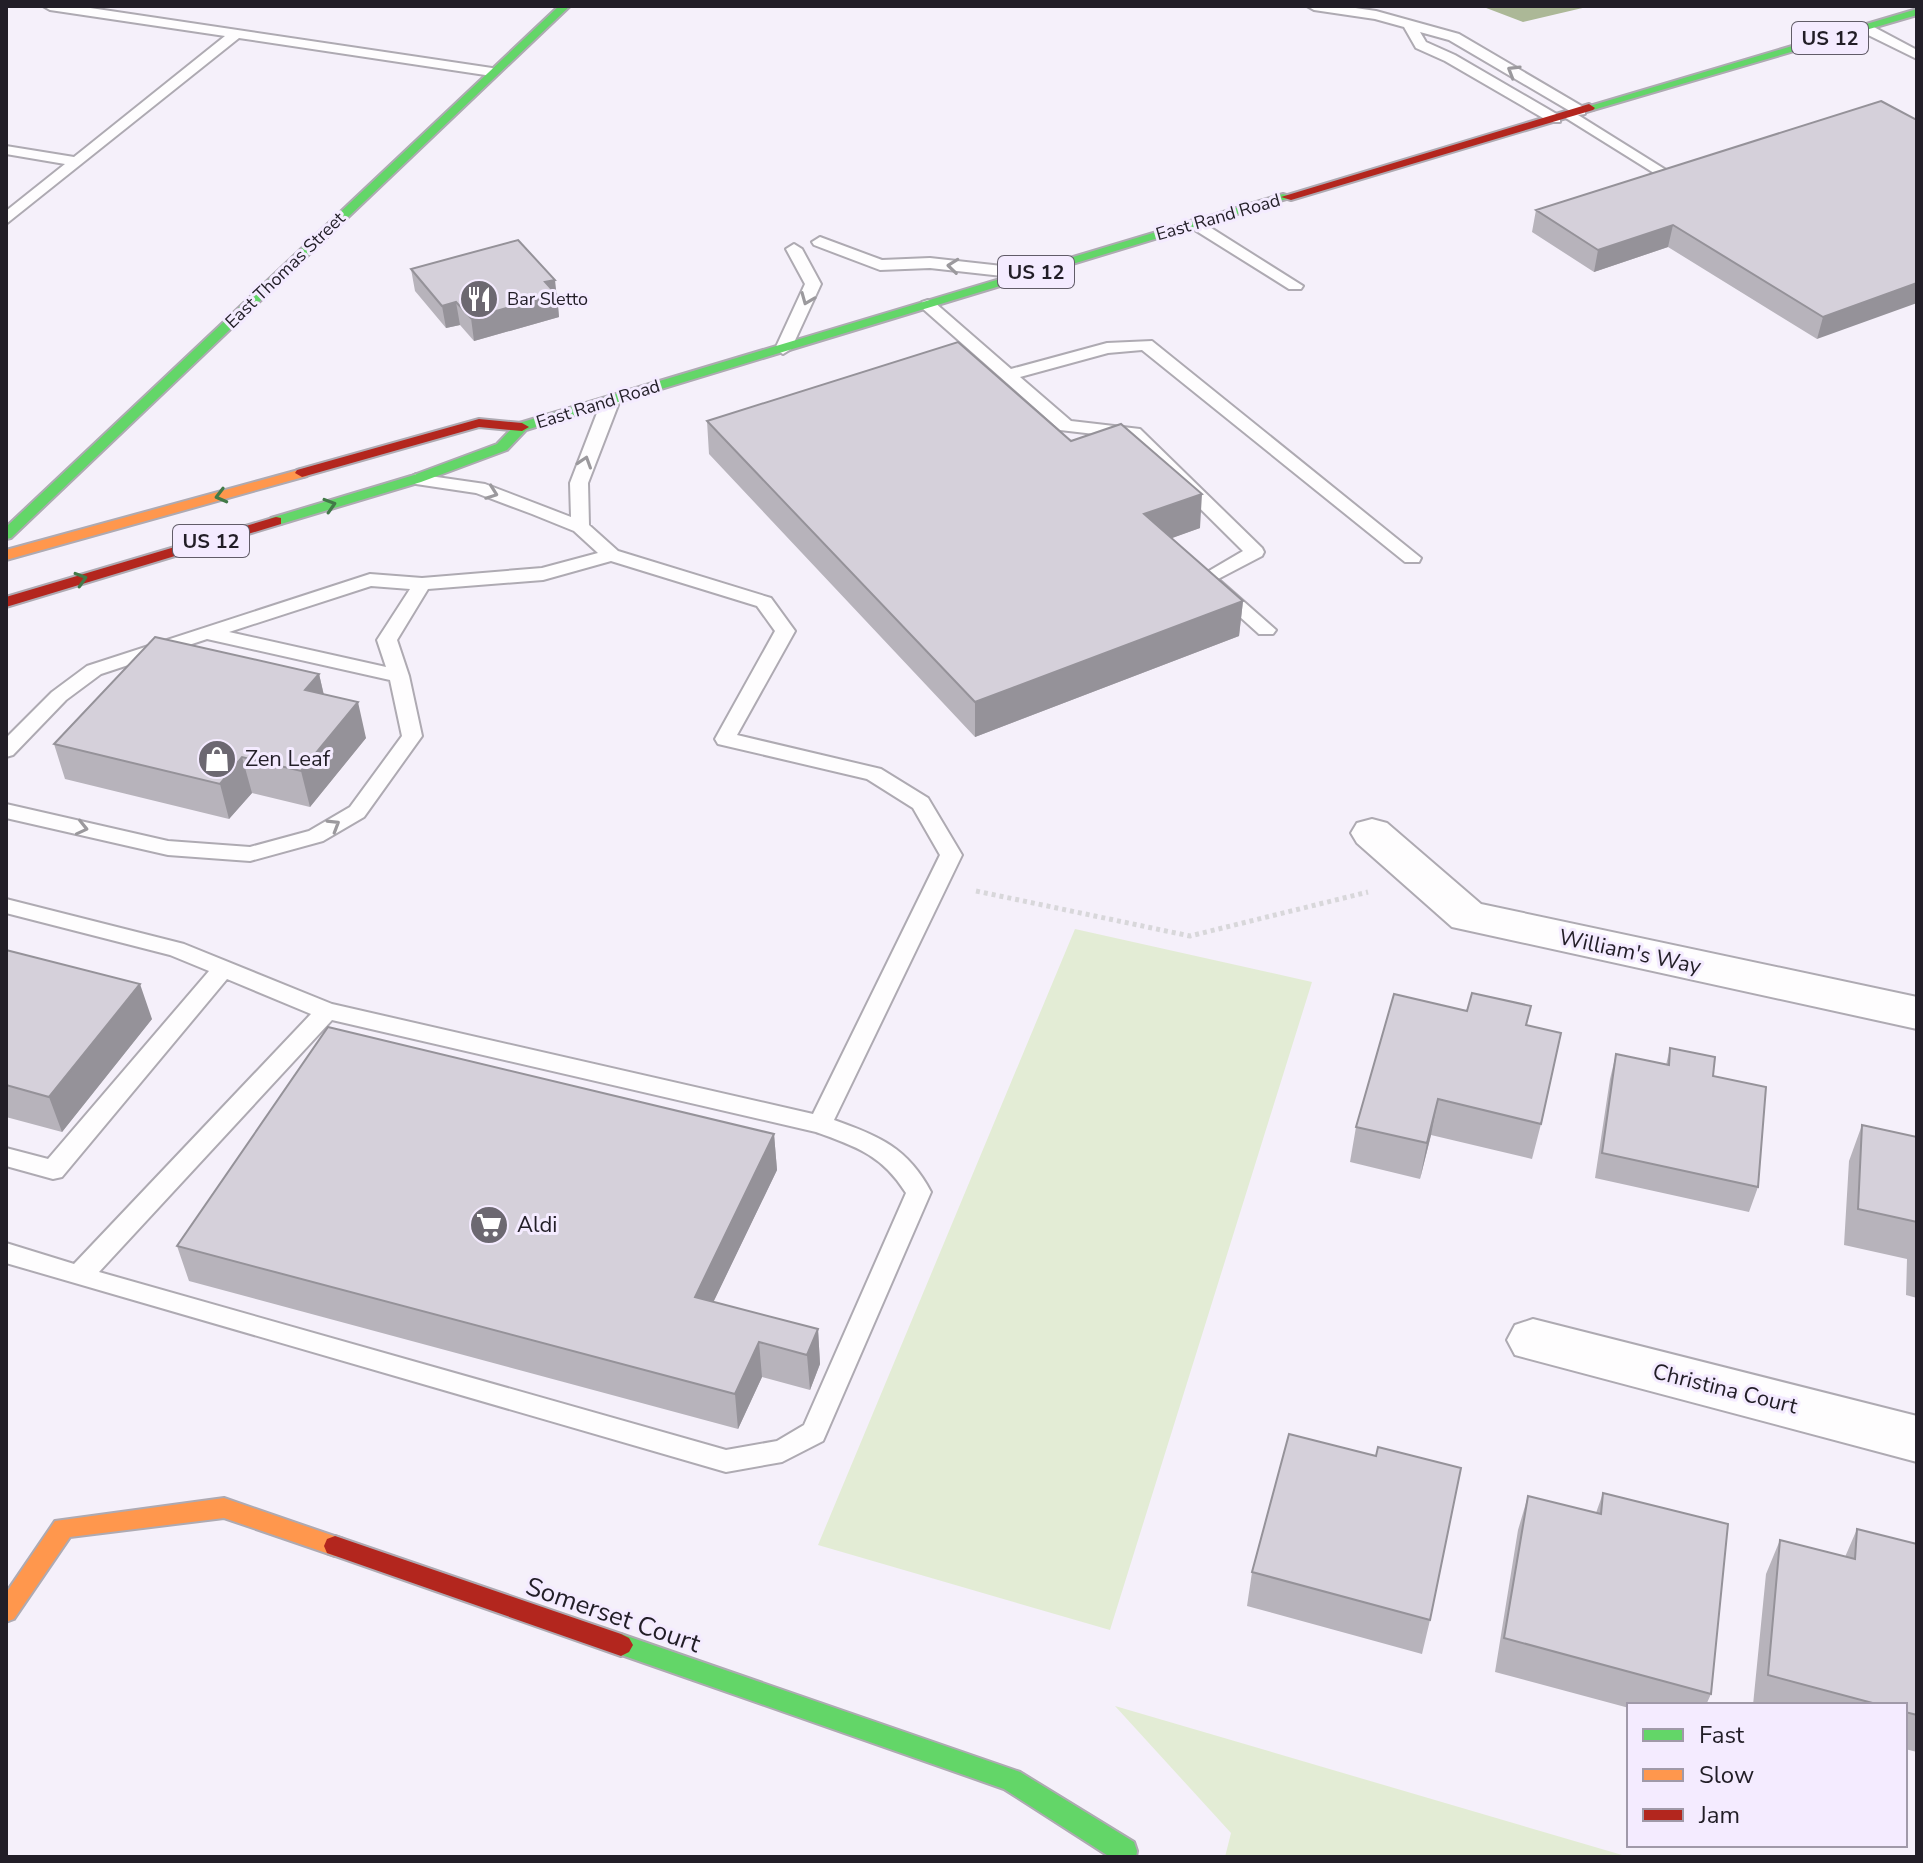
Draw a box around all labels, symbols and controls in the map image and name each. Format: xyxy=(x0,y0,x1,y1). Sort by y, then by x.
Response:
road number: US 12 xyxy=(1792,22,1868,54)
one-way arrow xyxy=(1507,66,1522,81)
street label: East Rand Road xyxy=(1153,188,1283,246)
street label: East Thomas Street xyxy=(220,206,351,333)
road number: US 12 xyxy=(998,256,1074,288)
one-way arrow xyxy=(946,257,959,274)
restaurant icon: Bar Sletto xyxy=(458,278,500,320)
place label: Bar Sletto xyxy=(507,287,588,311)
one-way arrow xyxy=(800,291,817,305)
street label: East Rand Road xyxy=(533,374,663,434)
one-way arrow xyxy=(576,456,592,470)
one-way arrow xyxy=(484,483,498,500)
one-way arrow xyxy=(215,486,229,503)
one-way arrow xyxy=(322,498,336,514)
road number: US 12 xyxy=(173,525,249,557)
one-way arrow xyxy=(73,572,87,588)
shop icon: Zen Leaf xyxy=(196,738,238,780)
place label: Zen Leaf xyxy=(245,744,331,774)
one-way arrow xyxy=(75,819,88,836)
one-way arrow xyxy=(325,820,340,835)
street label: William's Way xyxy=(1556,922,1705,982)
supermarket icon: Aldi xyxy=(468,1204,510,1246)
place label: Aldi xyxy=(517,1210,557,1240)
street label: Christina Court xyxy=(1650,1357,1801,1422)
street label: Somerset Court xyxy=(521,1569,706,1662)
legend xyxy=(1627,1703,1907,1847)
text: Fast xyxy=(1699,1719,1745,1751)
text: Slow xyxy=(1699,1759,1754,1791)
text: Jam xyxy=(1698,1799,1740,1831)

